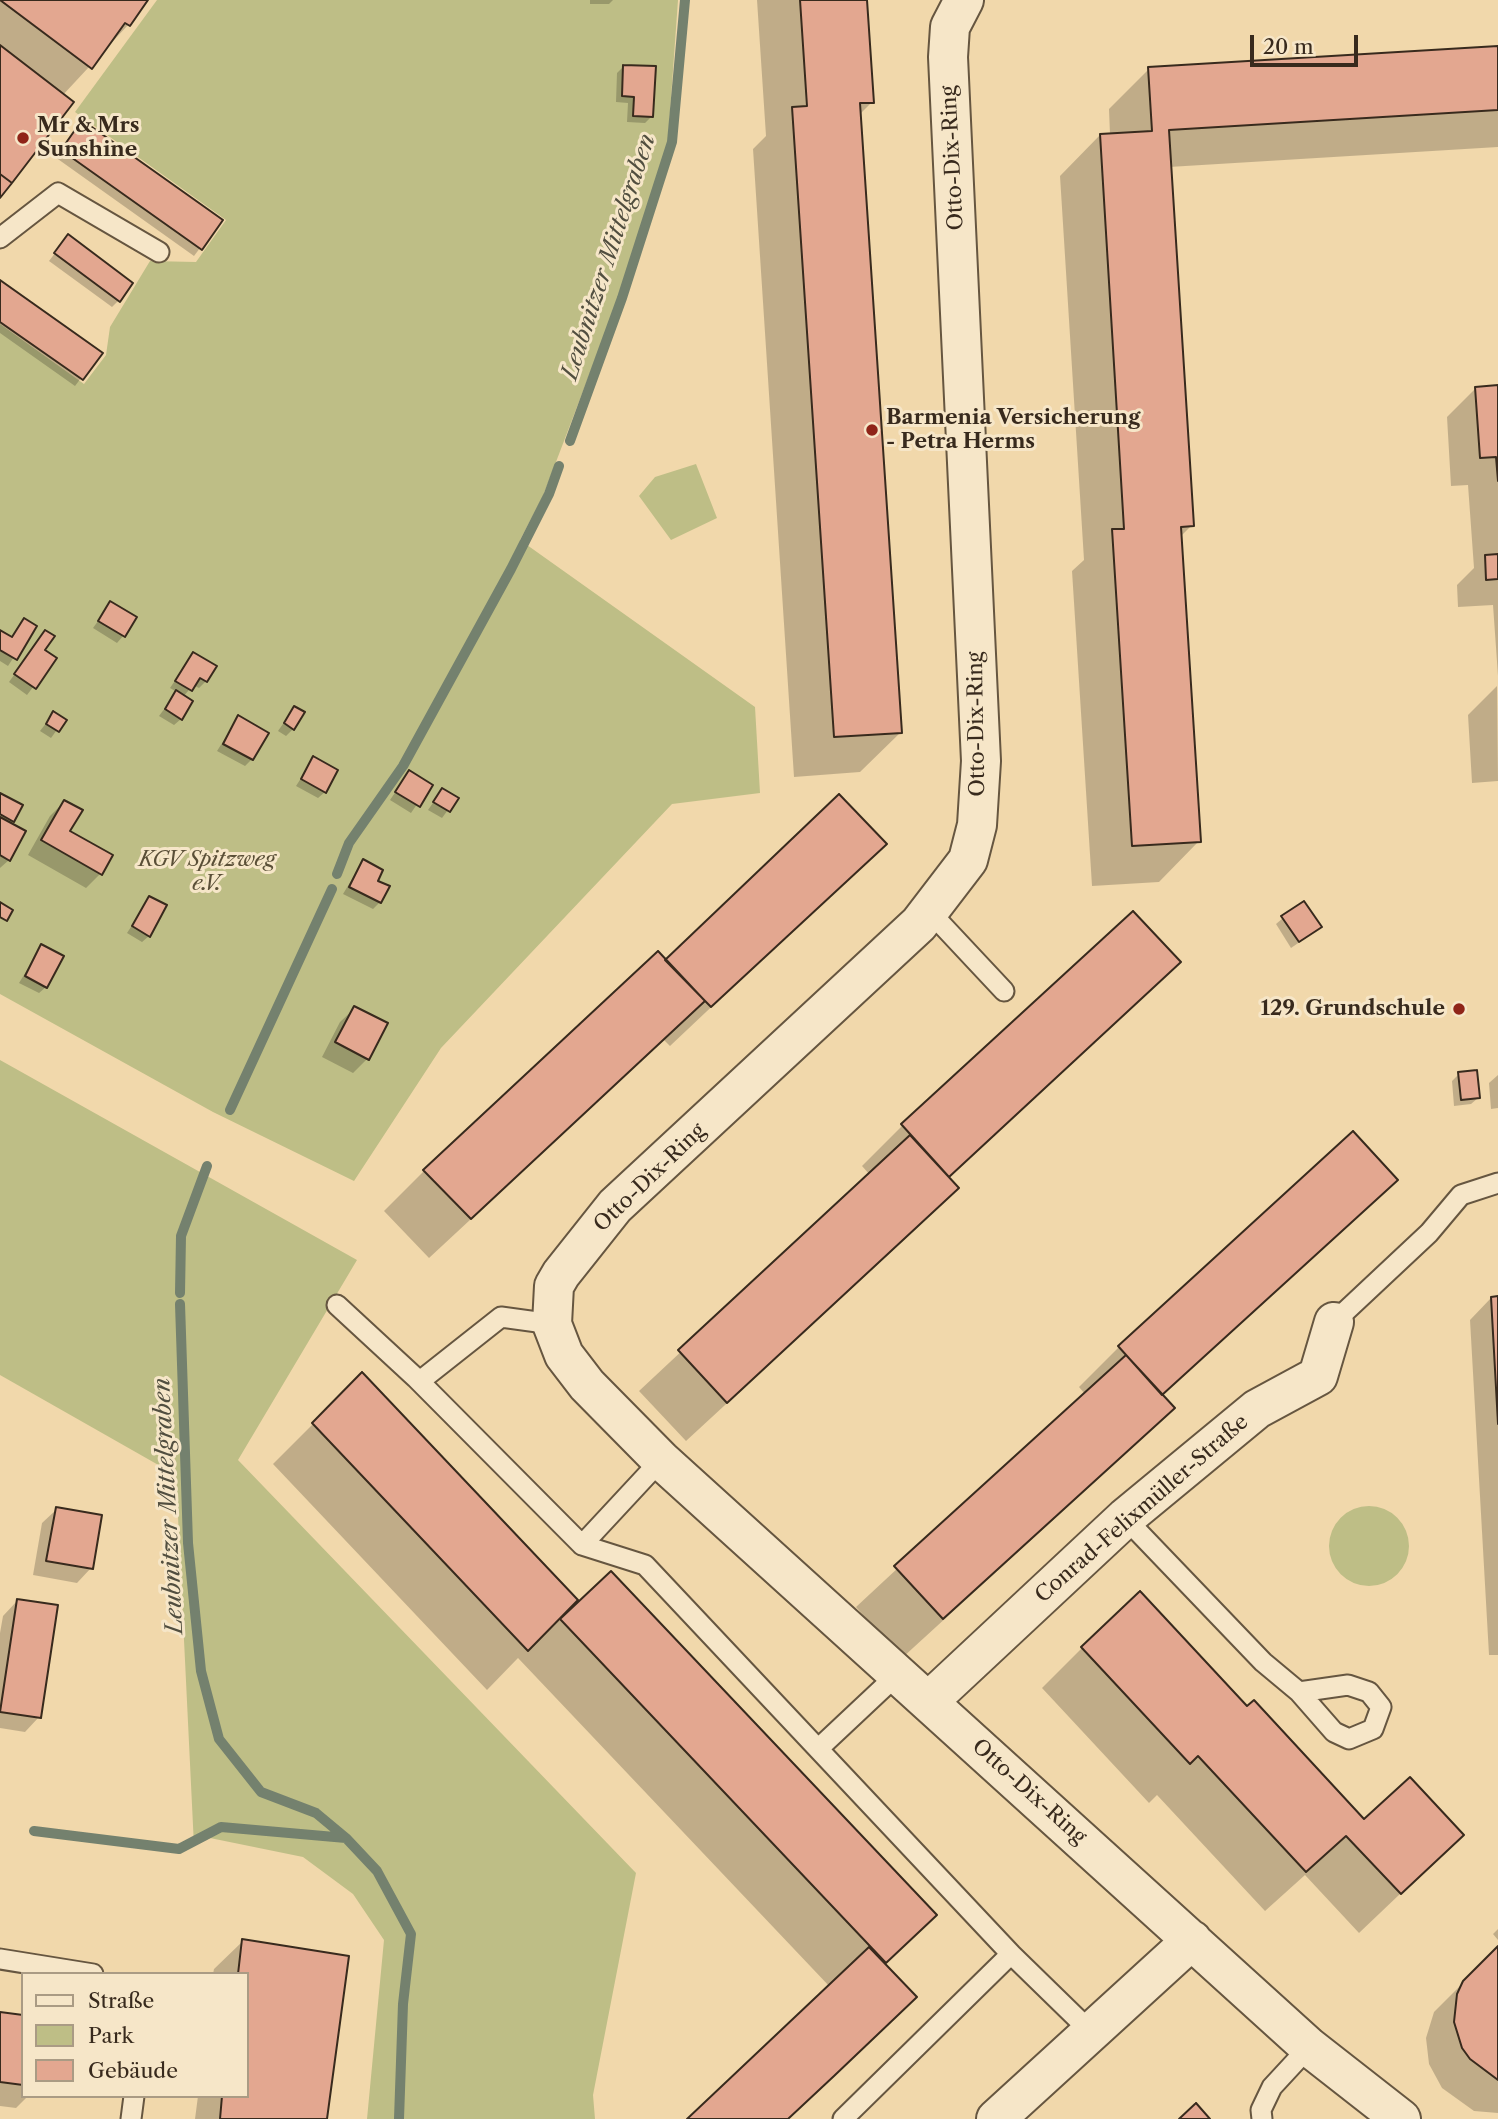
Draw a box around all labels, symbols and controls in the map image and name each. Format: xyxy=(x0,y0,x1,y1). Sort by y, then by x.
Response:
scale bar xyxy=(1253,21,1362,65)
text: 20 m xyxy=(1263,34,1314,59)
street label: Otto-Dix-Ring xyxy=(937,85,969,231)
place label: Mr & Mrs Sunshine xyxy=(37,113,140,163)
marker: Mr & Mrs Sunshine xyxy=(15,130,31,146)
water label: Leubnitzer Mittelgraben xyxy=(556,131,662,383)
place label: Barmenia Versicherung - Petra Herms xyxy=(886,405,1140,455)
marker: Barmenia Versicherung - Petra Herms xyxy=(864,422,880,438)
street label: Otto-Dix-Ring xyxy=(963,651,991,797)
park label: KGV Spitzweg e.V. xyxy=(139,847,275,897)
place label: 129. Grundschule xyxy=(1261,996,1445,1022)
marker: 129. Grundschule xyxy=(1451,1001,1467,1017)
street label: Otto-Dix-Ring xyxy=(589,1119,711,1237)
water label: Leubnitzer Mittelgraben xyxy=(149,1377,189,1635)
street label: Conrad-Felixmüller-Straße xyxy=(1030,1410,1254,1608)
street label: Otto-Dix-Ring xyxy=(967,1734,1091,1850)
legend xyxy=(21,1972,248,2098)
text: Straße xyxy=(88,1988,154,2013)
text: Park xyxy=(88,2023,134,2048)
text: Gebäude xyxy=(88,2058,178,2083)

